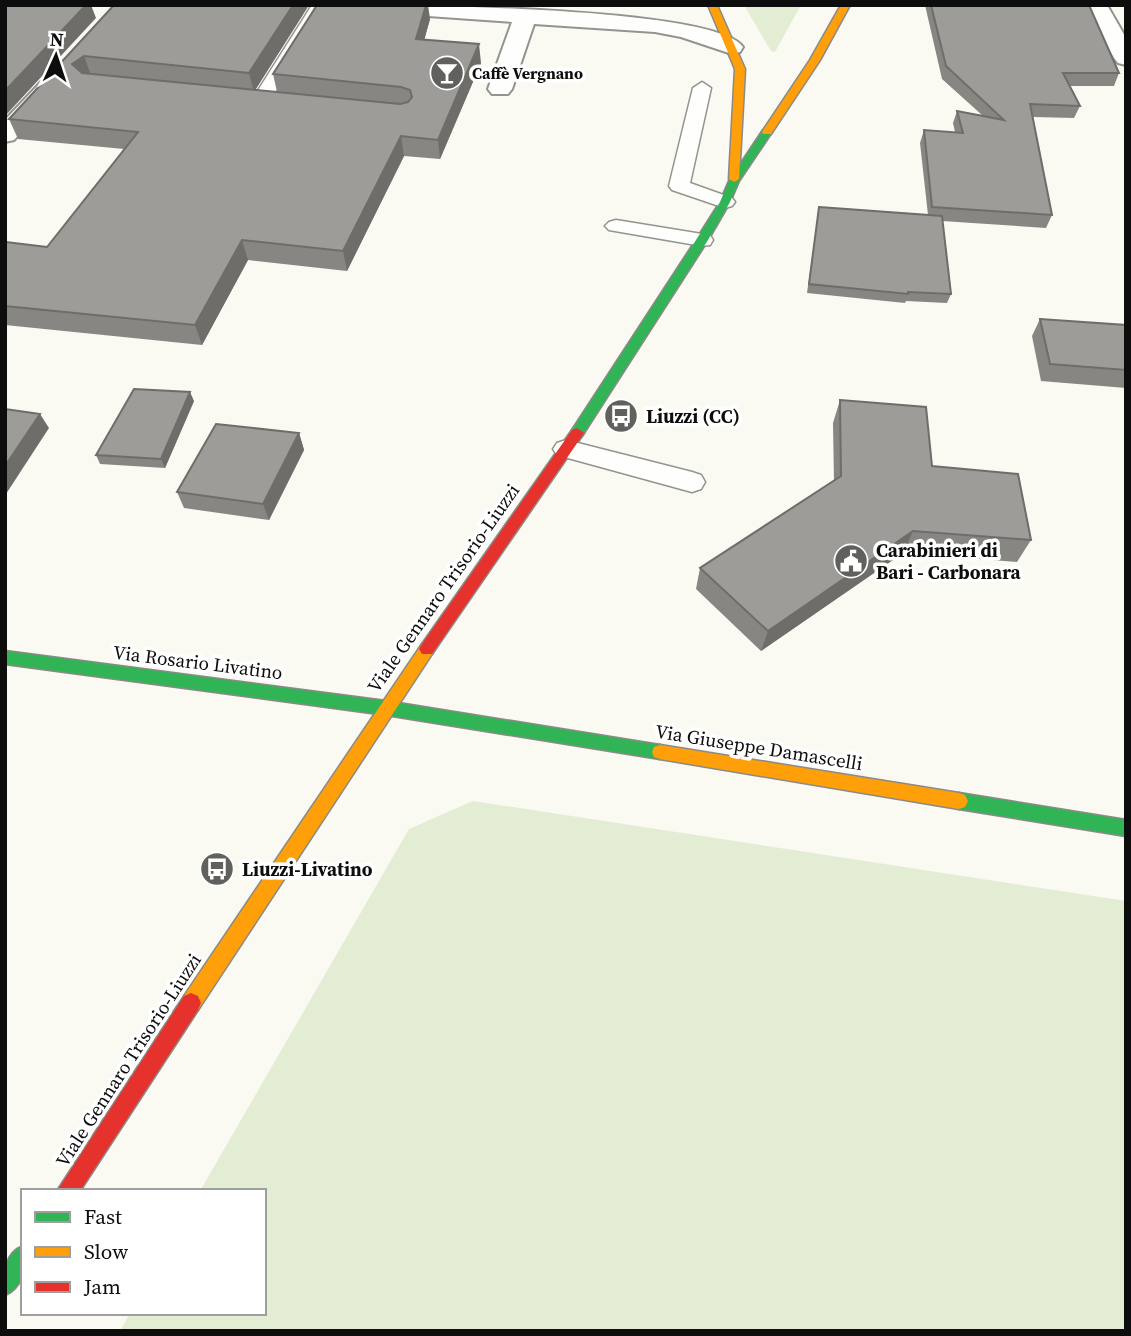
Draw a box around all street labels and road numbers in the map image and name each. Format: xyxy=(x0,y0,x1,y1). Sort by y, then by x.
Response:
street label: Viale Gennaro Trisorio-Liuzzi xyxy=(361,478,525,698)
street label: Via Rosario Livatino xyxy=(112,639,284,685)
street label: Via Giuseppe Damascelli xyxy=(654,718,865,776)
street label: Viale Gennaro Trisorio-Liuzzi xyxy=(49,948,207,1172)

